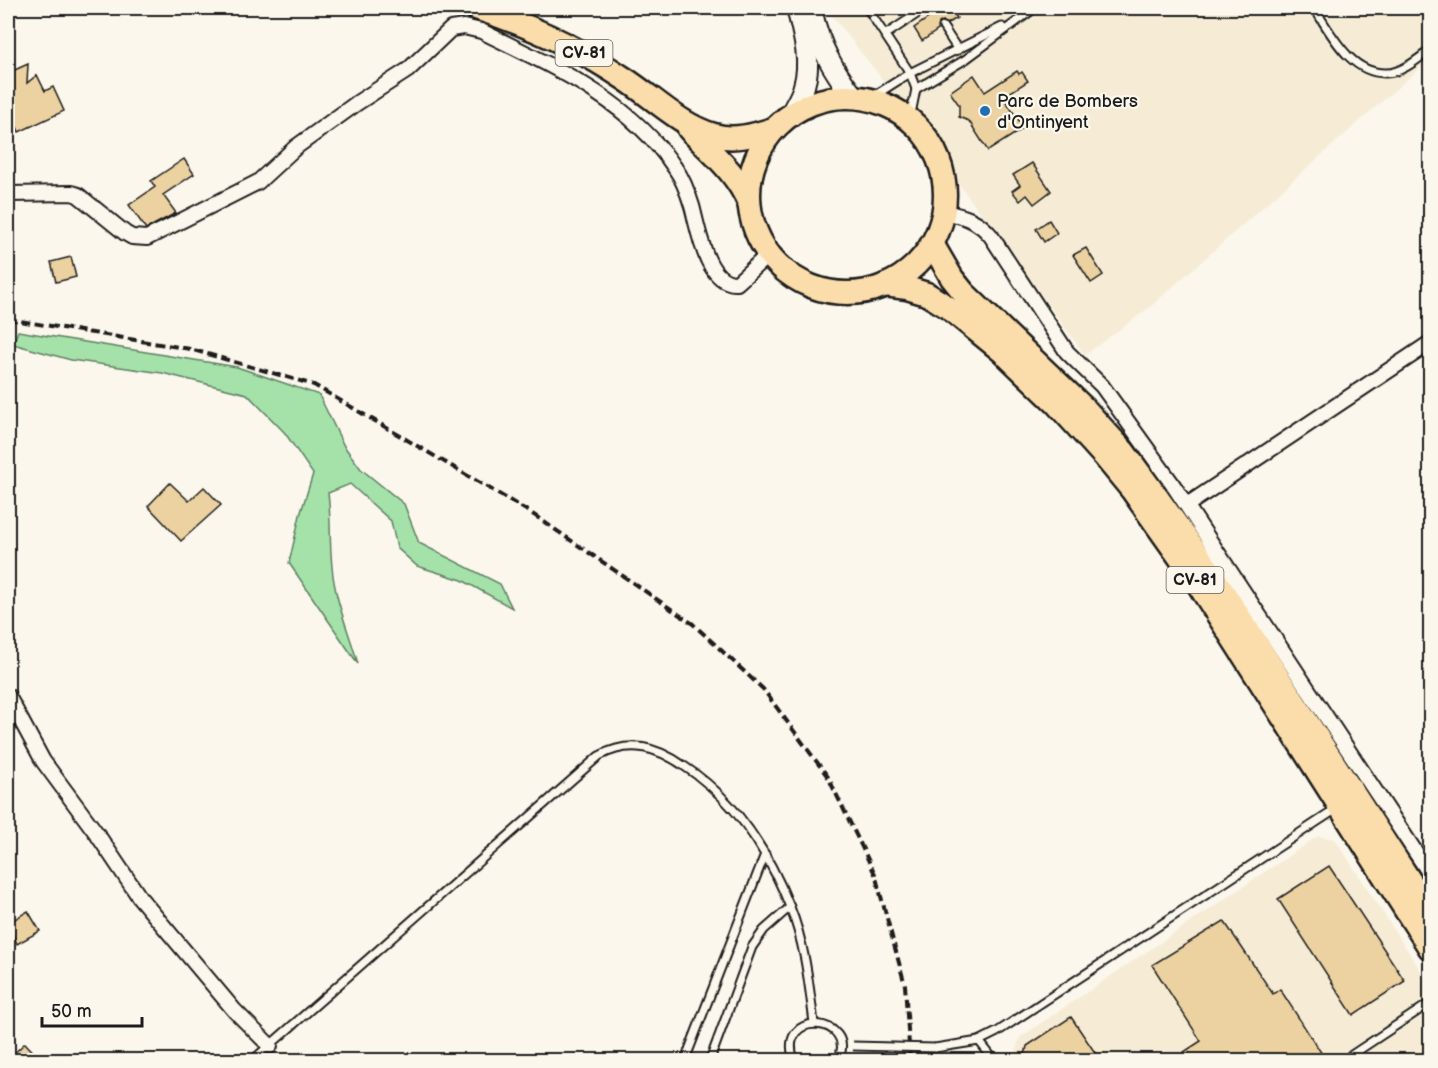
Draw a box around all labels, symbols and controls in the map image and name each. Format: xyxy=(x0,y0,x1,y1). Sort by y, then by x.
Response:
road number: CV-81 xyxy=(556,40,612,66)
place label: Parc de Bombers d'Ontinyent xyxy=(997,91,1138,133)
marker: Parc de Bombers d'Ontinyent xyxy=(978,104,992,118)
road number: CV-81 xyxy=(1166,567,1224,593)
scale bar xyxy=(42,990,142,1028)
text: 50 m xyxy=(51,1001,92,1022)

